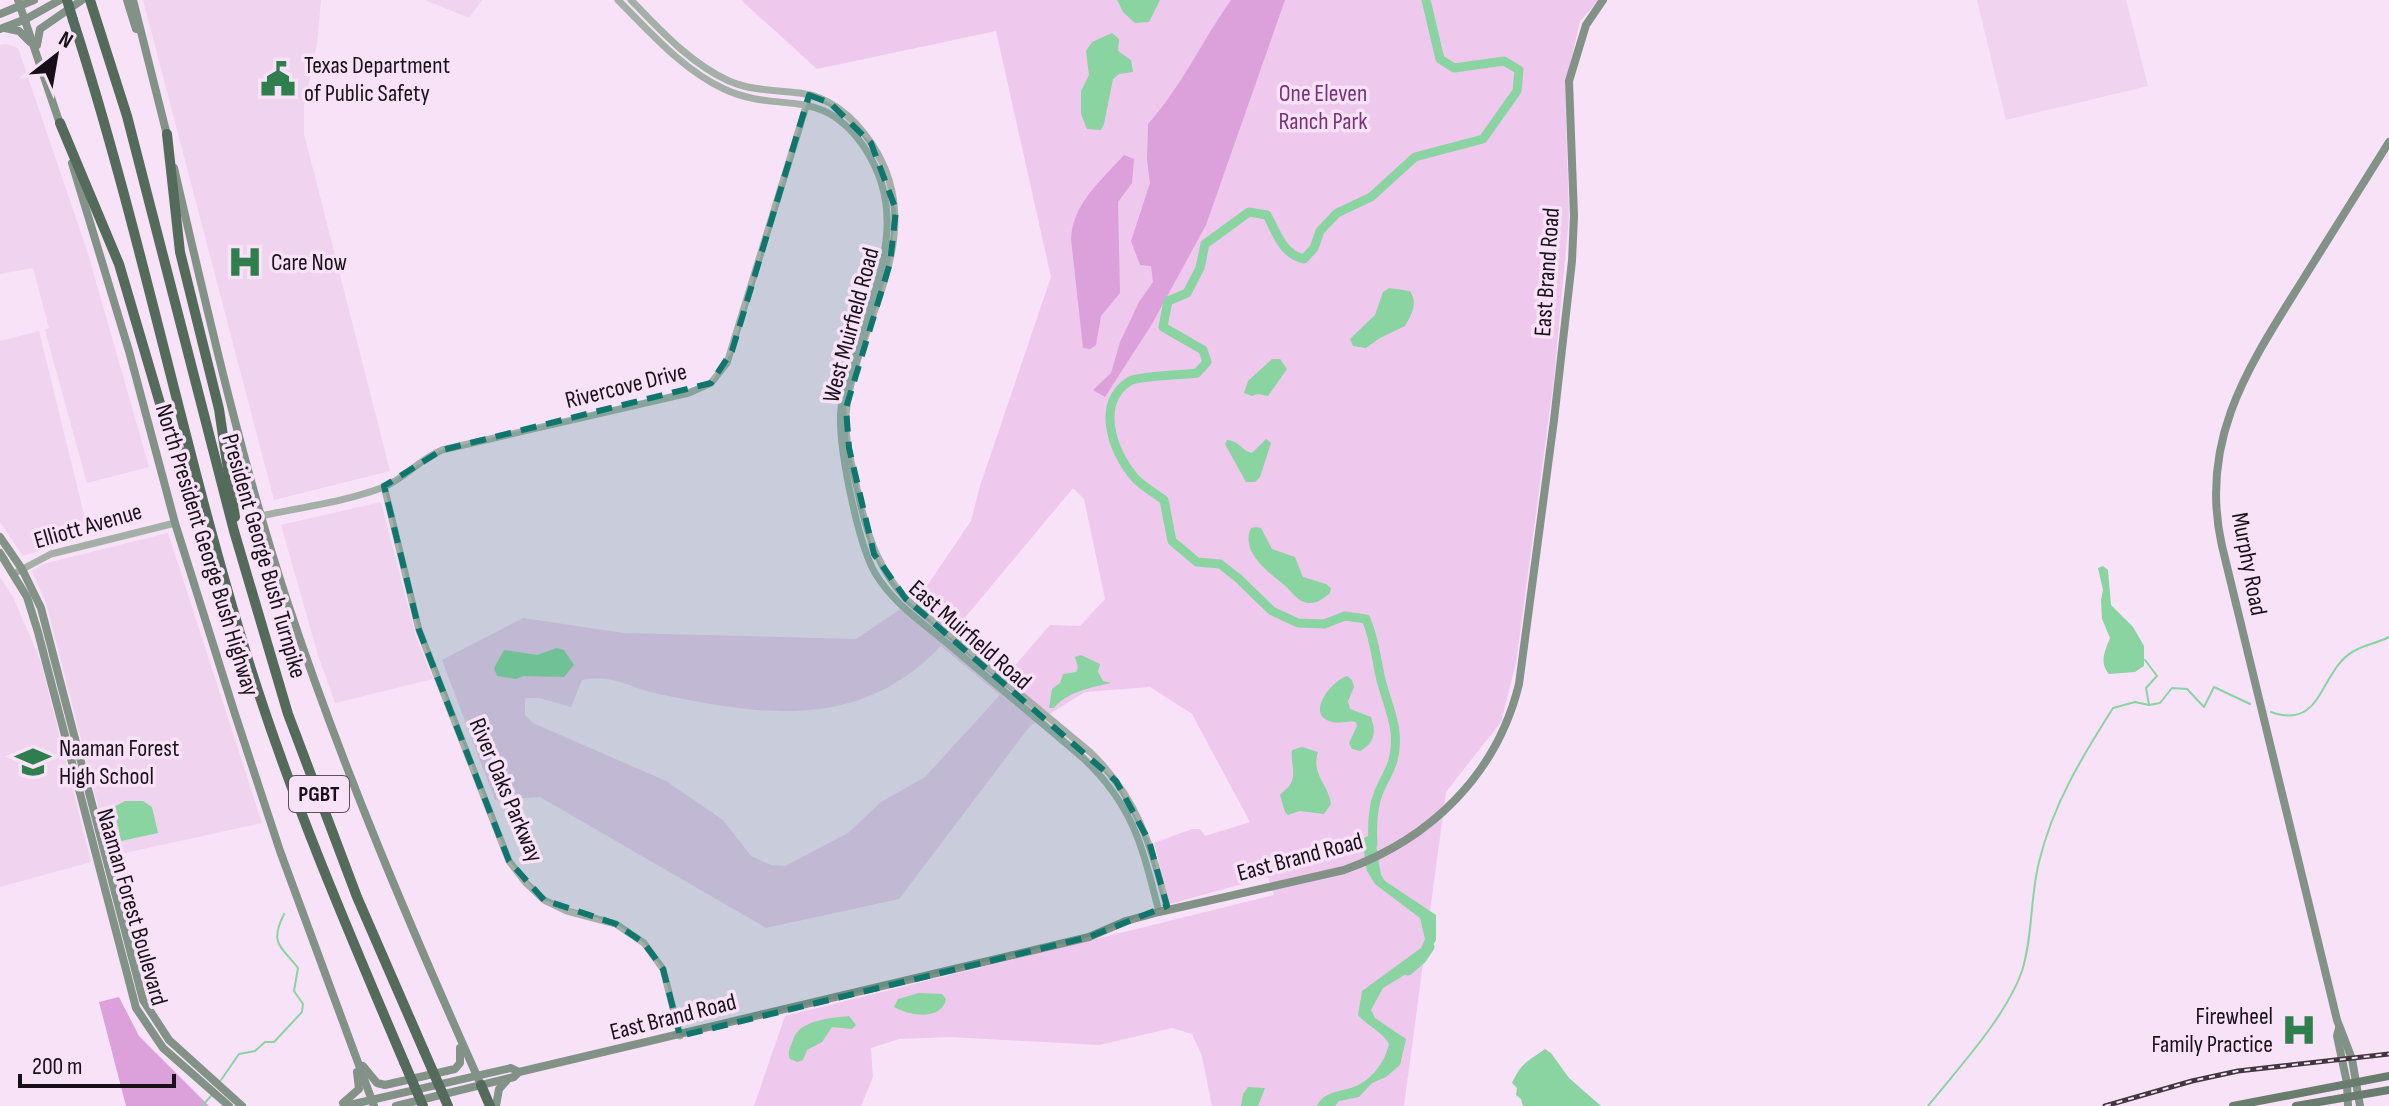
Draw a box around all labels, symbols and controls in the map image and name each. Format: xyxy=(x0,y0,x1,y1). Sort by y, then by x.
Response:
north arrow xyxy=(16,16,96,96)
text: N xyxy=(54,26,78,55)
place label: Texas Department of Public Safety xyxy=(304,51,450,108)
public building icon: Texas Department of Public Safety xyxy=(259,60,297,98)
park label: One Eleven Ranch Park xyxy=(1278,79,1368,136)
street label: East Brand Road xyxy=(1528,207,1566,337)
hospital icon: Care Now xyxy=(226,243,264,281)
street label: West Muirfield Road xyxy=(816,244,886,406)
place label: Care Now xyxy=(271,248,347,277)
street label: Rivercove Drive xyxy=(562,357,690,415)
street label: North President George Bush Highway xyxy=(149,401,265,699)
street label: President George Bush Turnpike xyxy=(215,430,313,682)
street label: Elliott Avenue xyxy=(31,497,145,555)
street label: Murphy Road xyxy=(2225,510,2273,618)
street label: East Muirfield Road xyxy=(903,574,1037,696)
street label: River Oaks Parkway xyxy=(463,714,549,866)
place label: Naaman Forest High School xyxy=(59,734,179,791)
school or university icon: Naaman Forest High School xyxy=(14,743,52,781)
road number: PGBT xyxy=(289,776,349,812)
street label: Naaman Forest Boulevard xyxy=(90,805,174,1009)
street label: East Brand Road xyxy=(1234,826,1366,888)
street label: East Brand Road xyxy=(607,987,739,1047)
place label: Firewheel Family Practice xyxy=(2151,1002,2273,1059)
hospital icon: Firewheel Family Practice xyxy=(2280,1011,2318,1049)
scale bar xyxy=(20,1038,174,1088)
text: 200 m xyxy=(32,1052,83,1081)

